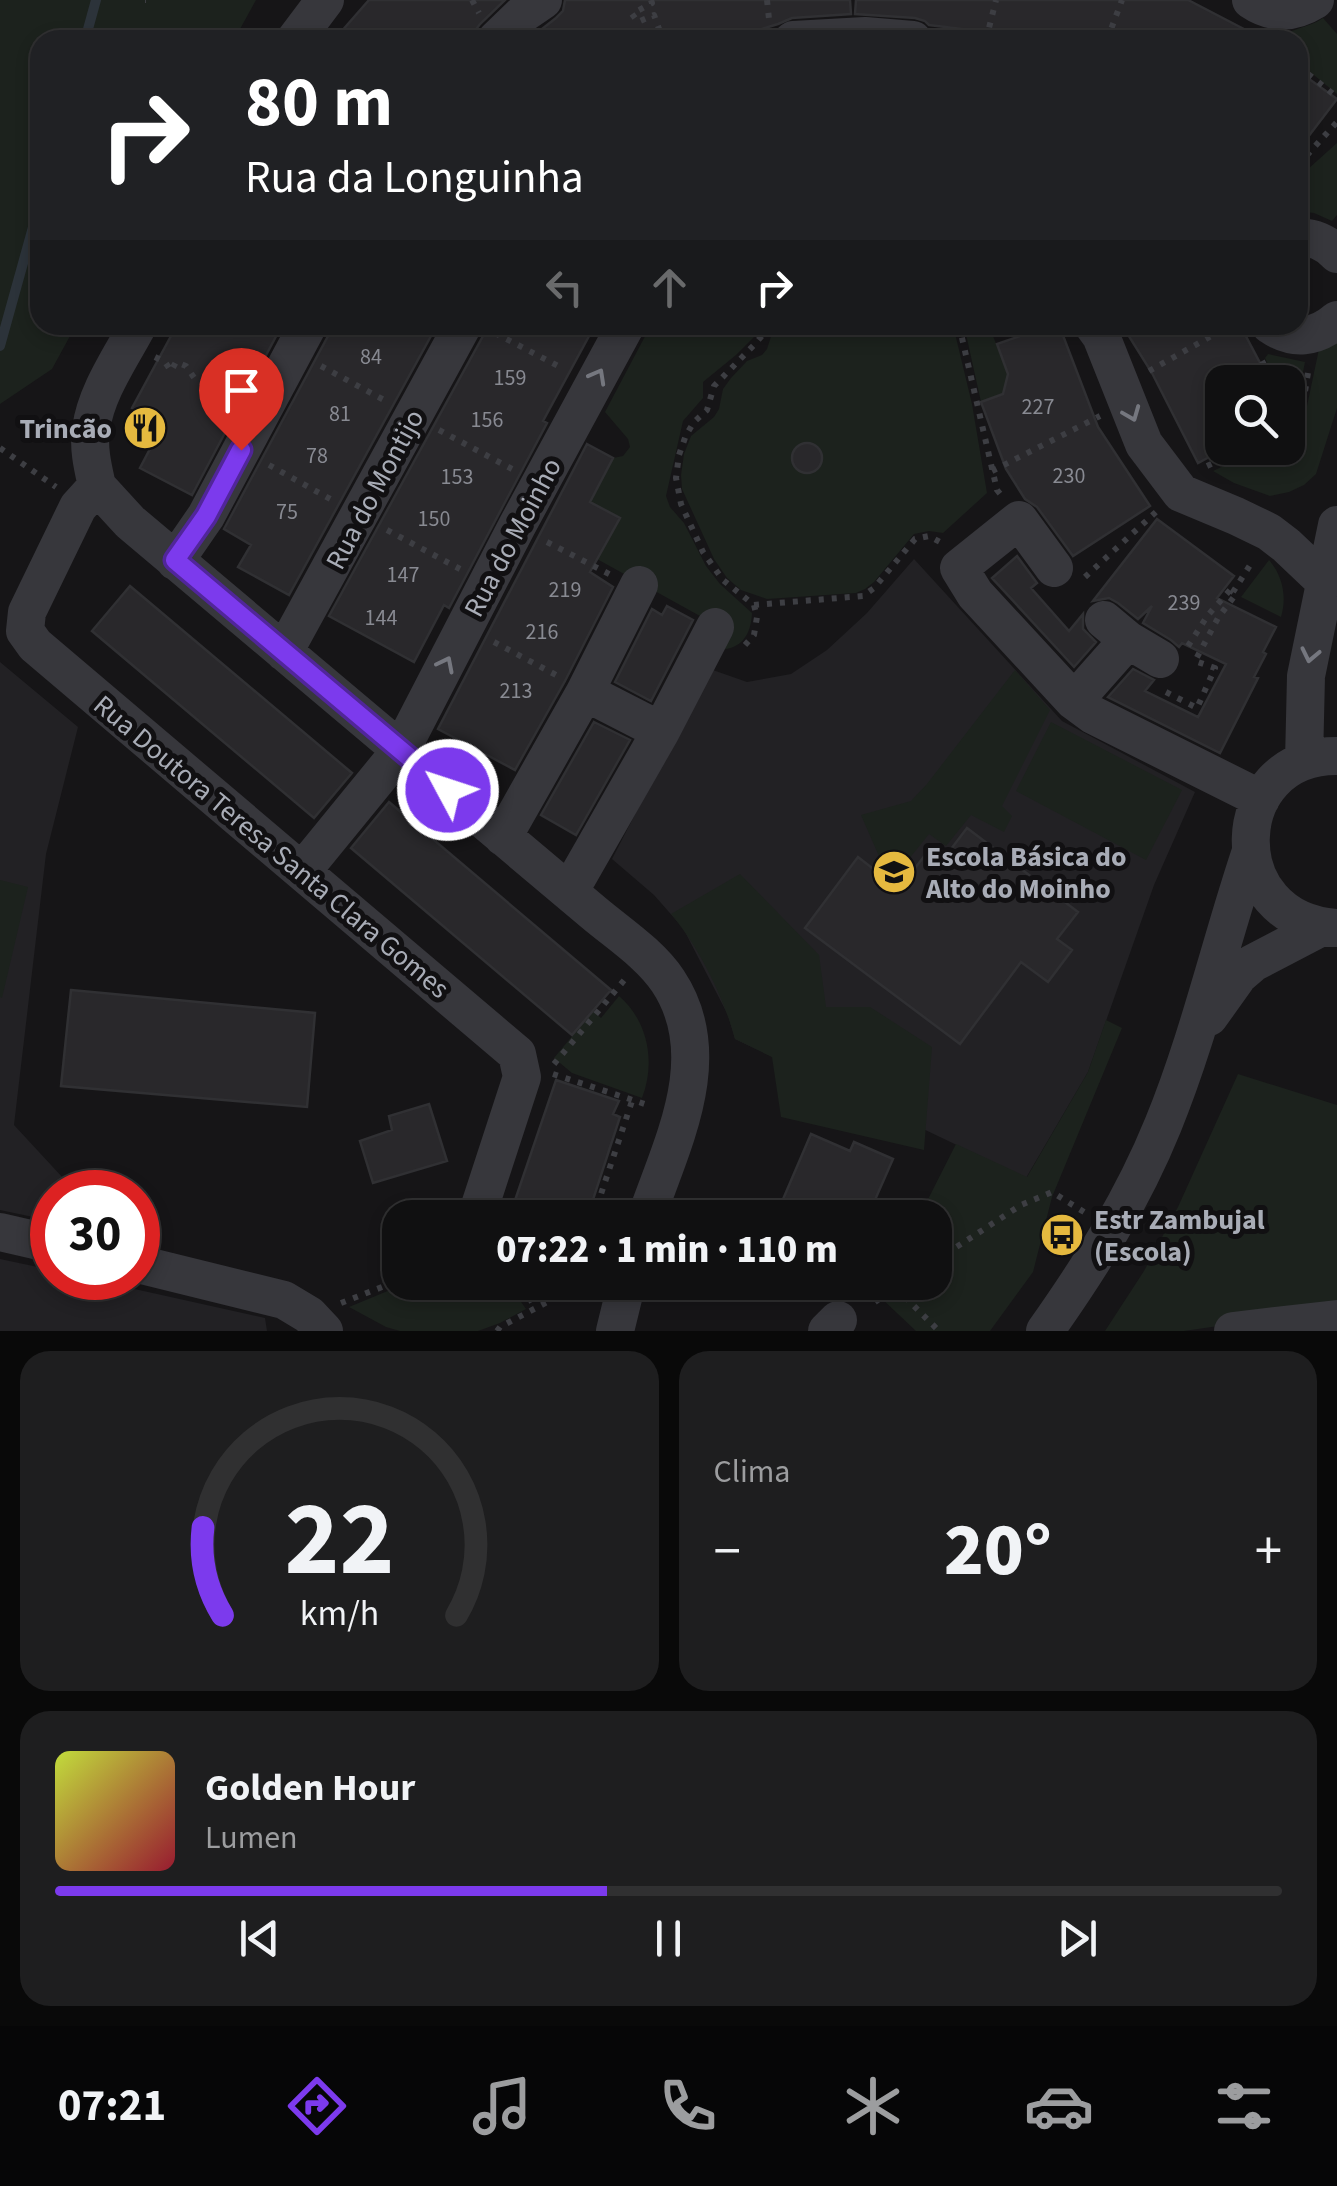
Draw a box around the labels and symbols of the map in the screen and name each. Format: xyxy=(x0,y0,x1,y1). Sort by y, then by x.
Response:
house number: 84 xyxy=(360,341,382,373)
pin xyxy=(199,348,284,451)
house number: 159 xyxy=(494,362,526,394)
one-way arrow xyxy=(585,369,605,387)
house number: 227 xyxy=(1022,391,1054,423)
house number: 81 xyxy=(329,398,351,430)
street label: Rua do Montijo xyxy=(316,402,434,577)
house number: 156 xyxy=(471,404,503,436)
one-way arrow xyxy=(1121,404,1141,422)
restaurant icon: Trincão xyxy=(122,405,168,451)
place label: Trincão xyxy=(20,409,112,449)
house number: 78 xyxy=(306,440,328,472)
street label: Rua do Moinho xyxy=(454,451,572,624)
house number: 230 xyxy=(1053,460,1085,492)
house number: 153 xyxy=(441,461,473,493)
house number: 75 xyxy=(276,496,298,528)
house number: 150 xyxy=(418,503,450,535)
house number: 147 xyxy=(387,559,419,591)
house number: 219 xyxy=(549,574,581,606)
house number: 239 xyxy=(1168,587,1200,619)
house number: 144 xyxy=(365,602,397,634)
house number: 216 xyxy=(526,616,558,648)
one-way arrow xyxy=(1300,646,1321,663)
one-way arrow xyxy=(434,656,454,674)
house number: 213 xyxy=(500,675,532,707)
street label: Rua Doutora Teresa Santa Clara Gomes xyxy=(85,686,458,1008)
position arrow xyxy=(396,738,500,842)
place label: Escola Básica do Alto do Moinho xyxy=(925,837,1127,909)
school or university icon: Escola Básica do Alto do Moinho xyxy=(871,849,917,895)
speed limit sign: 30 xyxy=(30,1170,160,1300)
place label: Estr Zambujal (Escola) xyxy=(1094,1200,1265,1272)
bus stop icon: Estr Zambujal (Escola) xyxy=(1039,1212,1085,1258)

